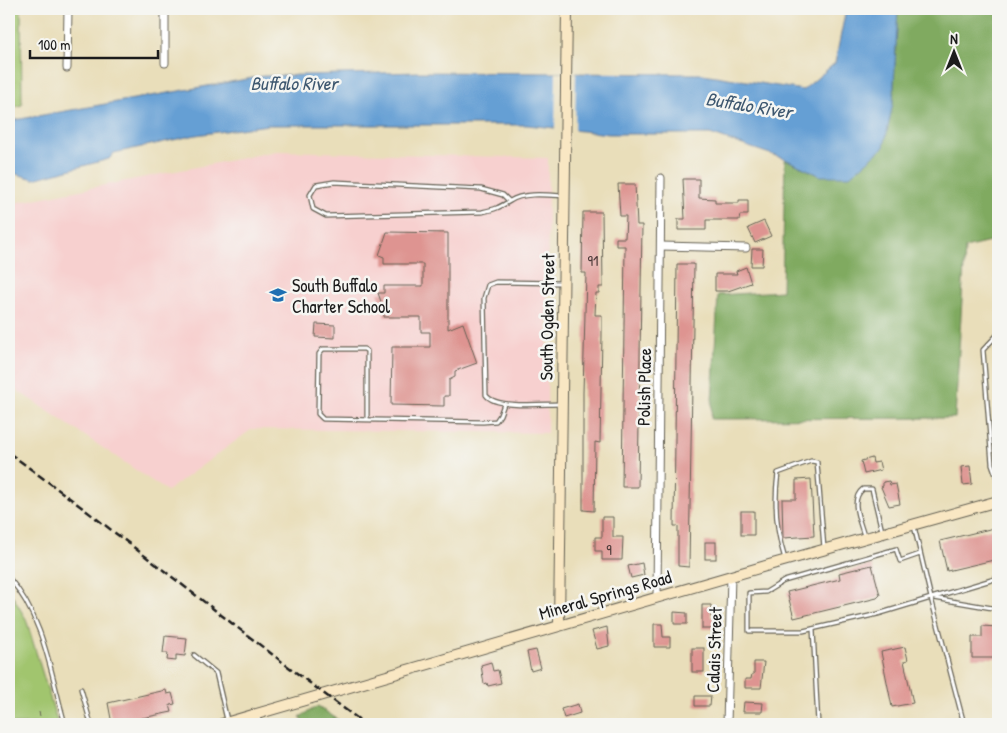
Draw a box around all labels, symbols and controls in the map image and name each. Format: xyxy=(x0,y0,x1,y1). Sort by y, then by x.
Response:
scale bar xyxy=(30,28,158,60)
north arrow xyxy=(930,28,980,78)
text: N xyxy=(950,29,958,48)
text: 100 m xyxy=(38,34,71,55)
water label: Buffalo River xyxy=(250,70,340,96)
water label: Buffalo River xyxy=(704,85,797,125)
house number: 91 xyxy=(588,250,598,271)
street label: South Ogden Street xyxy=(533,252,561,381)
place label: South Buffalo Charter School xyxy=(292,273,390,319)
school or university icon: South Buffalo Charter School xyxy=(268,285,288,305)
street label: Polish Place xyxy=(631,348,657,426)
house number: 9 xyxy=(606,539,612,560)
street label: Mineral Springs Road xyxy=(536,564,674,626)
street label: Calais Street xyxy=(700,606,728,693)

